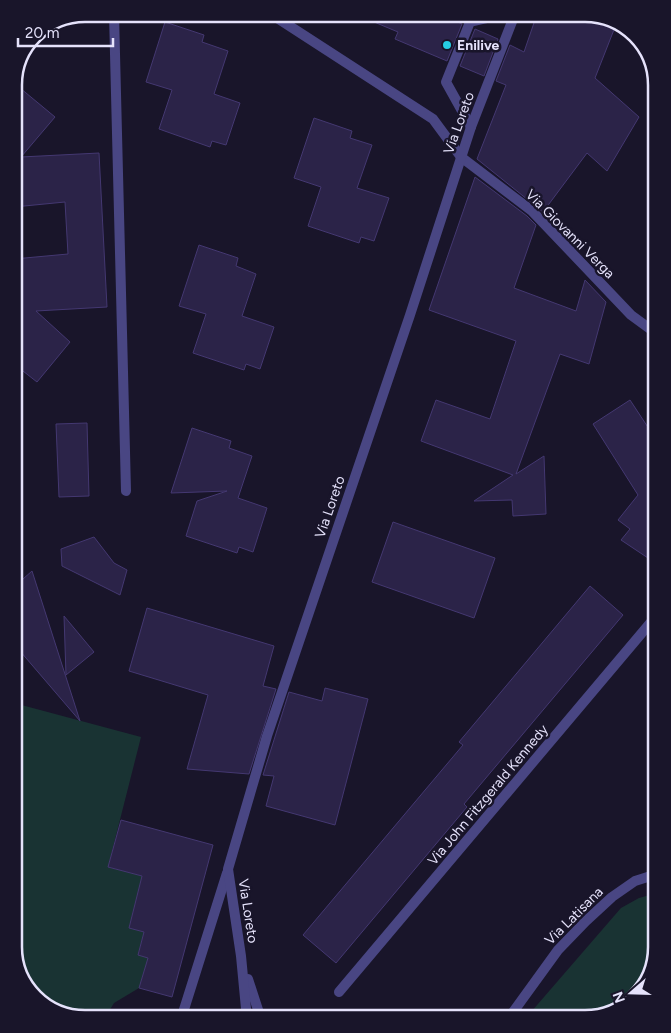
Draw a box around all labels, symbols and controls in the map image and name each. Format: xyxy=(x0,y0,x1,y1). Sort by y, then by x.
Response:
scale bar xyxy=(18,15,112,47)
text: 20 m xyxy=(25,24,59,42)
place label: Enilive xyxy=(457,37,500,54)
marker: Enilive xyxy=(441,39,453,51)
street label: Via Loreto xyxy=(440,90,478,156)
street label: Via Giovanni Verga xyxy=(522,186,618,282)
street label: Via Loreto xyxy=(311,474,349,540)
street label: Via John Fitzgerald Kennedy xyxy=(424,721,552,869)
street label: Via Loreto xyxy=(235,878,261,944)
street label: Via Latisana xyxy=(541,883,607,949)
north arrow xyxy=(606,968,656,1018)
text: N xyxy=(609,989,629,1005)

